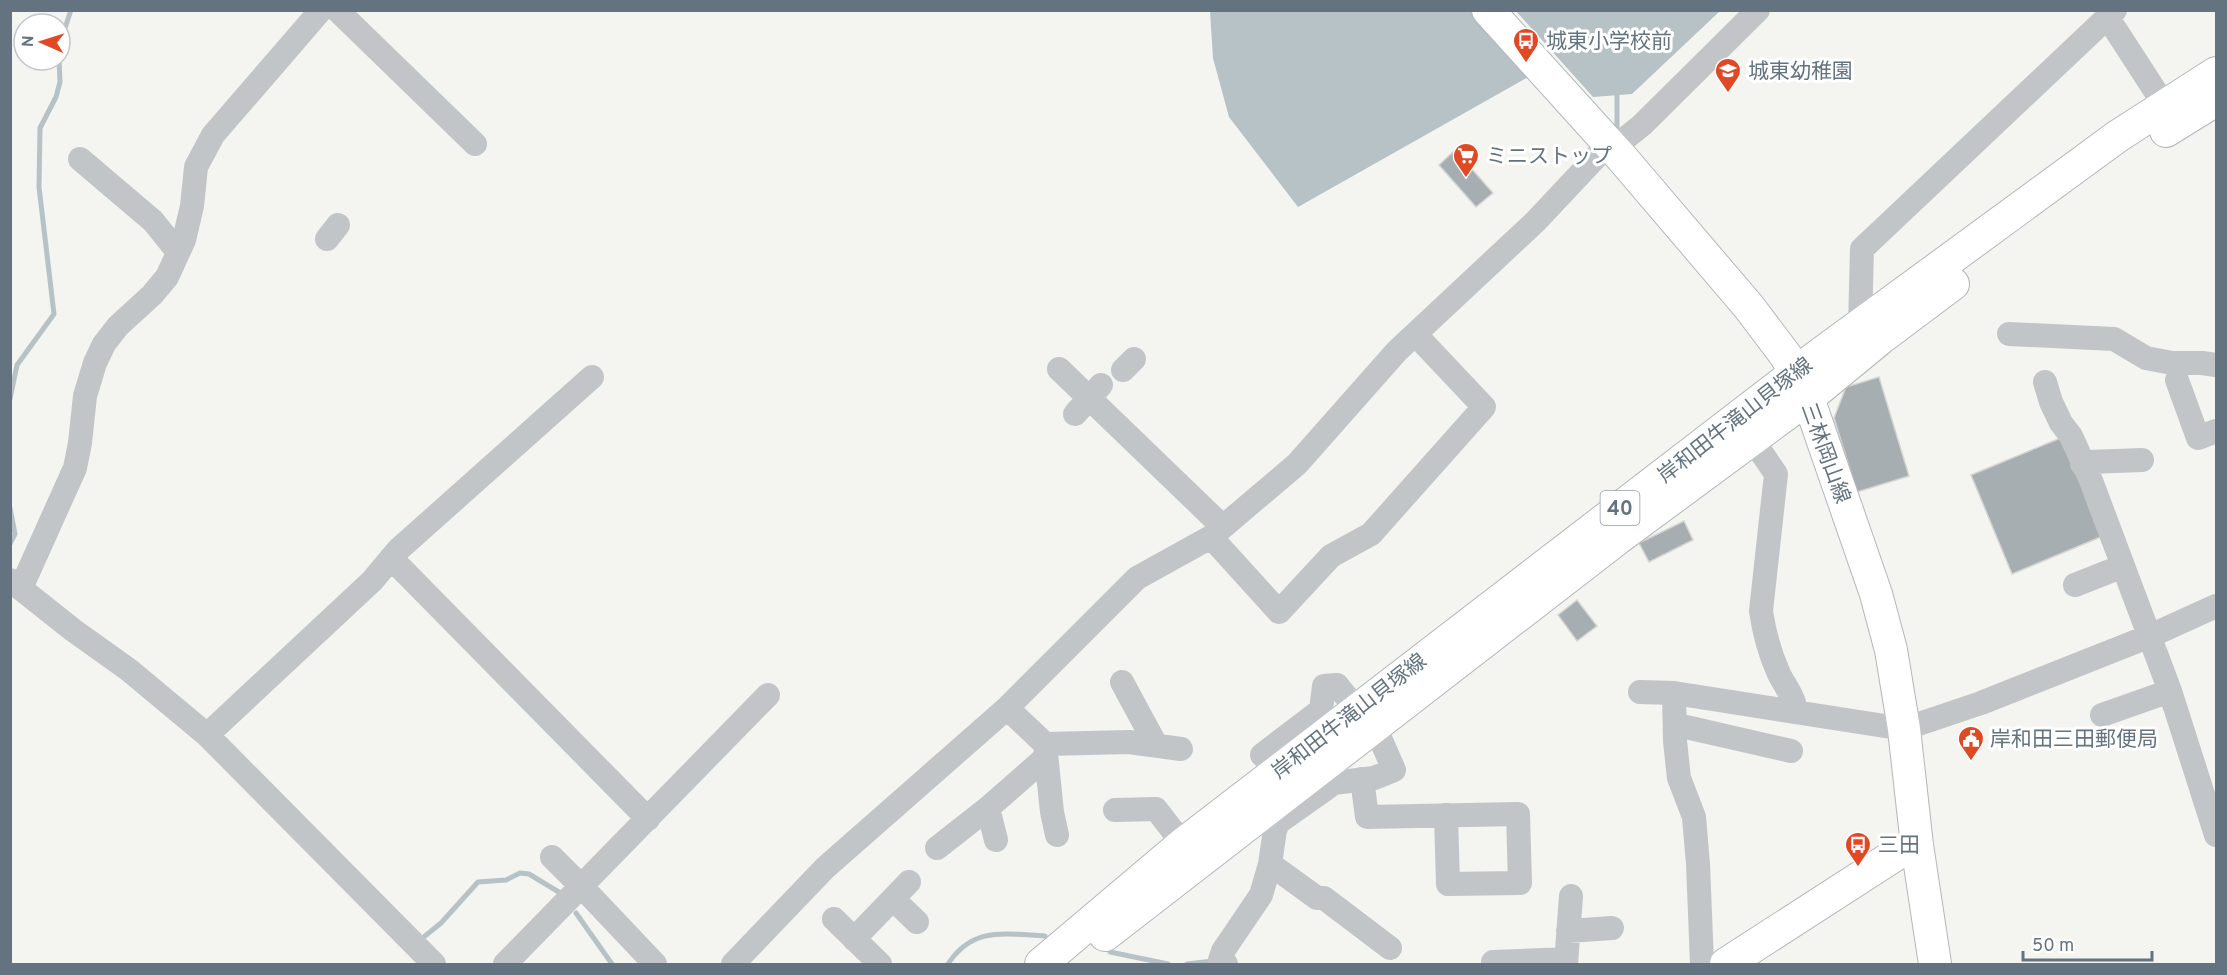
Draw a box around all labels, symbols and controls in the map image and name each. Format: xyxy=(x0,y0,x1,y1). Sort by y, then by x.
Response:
north arrow xyxy=(12,12,72,72)
bus stop icon: 城東小学校前 xyxy=(1511,26,1541,64)
place label: 城東小学校前 xyxy=(1546,29,1672,56)
text: N xyxy=(19,35,39,48)
school or university icon: 城東幼稚園 xyxy=(1713,56,1743,94)
place label: 城東幼稚園 xyxy=(1748,59,1853,86)
supermarket icon: ミニストップ xyxy=(1451,141,1481,179)
place label: ミニストップ xyxy=(1486,144,1612,171)
street label: 岸和田牛滝山貝塚線 xyxy=(1653,352,1819,490)
street label: 三林岡山線 xyxy=(1794,400,1855,507)
road number: 40 xyxy=(1600,491,1640,525)
street label: 岸和田牛滝山貝塚線 xyxy=(1267,648,1433,786)
public building icon: 岸和田三田郵便局 xyxy=(1956,724,1986,762)
place label: 岸和田三田郵便局 xyxy=(1990,727,2158,754)
bus stop icon: 三田 xyxy=(1843,830,1873,868)
place label: 三田 xyxy=(1878,833,1920,860)
scale bar xyxy=(2023,924,2152,962)
text: 50 m xyxy=(2032,935,2074,958)

